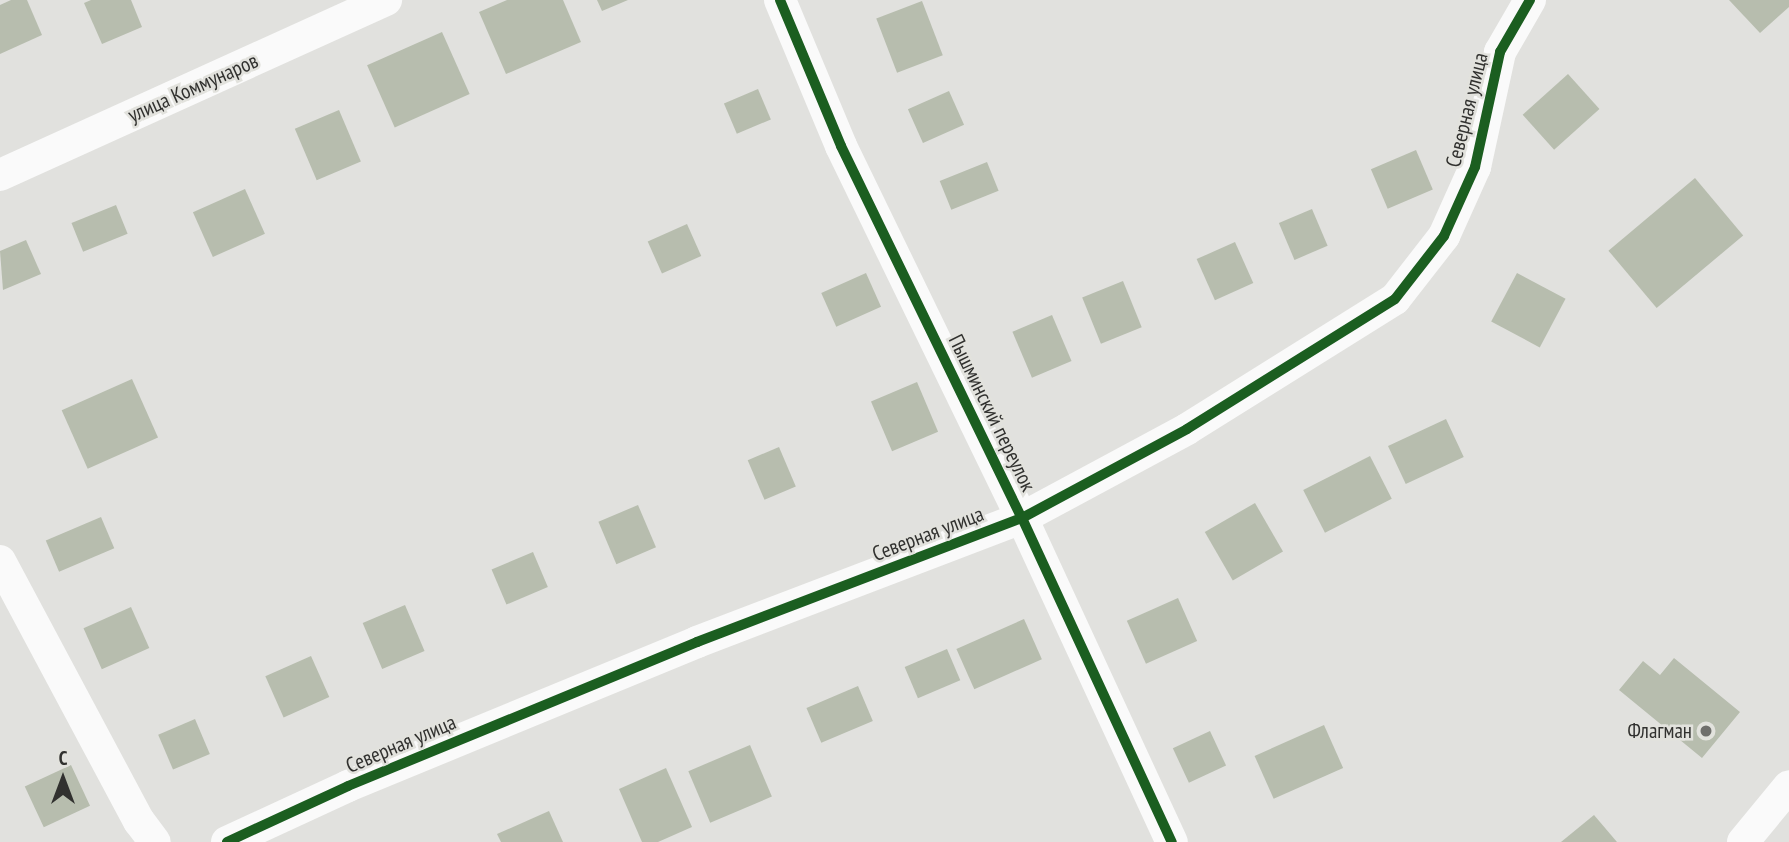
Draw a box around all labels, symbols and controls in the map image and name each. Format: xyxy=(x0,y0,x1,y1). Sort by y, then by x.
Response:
street label: улица Коммунаров xyxy=(124,48,262,128)
street label: Северная улица xyxy=(1441,50,1493,170)
street label: Пышминский переулок xyxy=(943,331,1041,495)
street label: Северная улица xyxy=(869,501,987,567)
street label: Северная улица xyxy=(342,710,460,778)
place label: Флагман xyxy=(1628,718,1692,744)
marker: Флагман xyxy=(1698,723,1714,739)
north arrow xyxy=(28,744,98,814)
text: С xyxy=(59,746,67,770)

